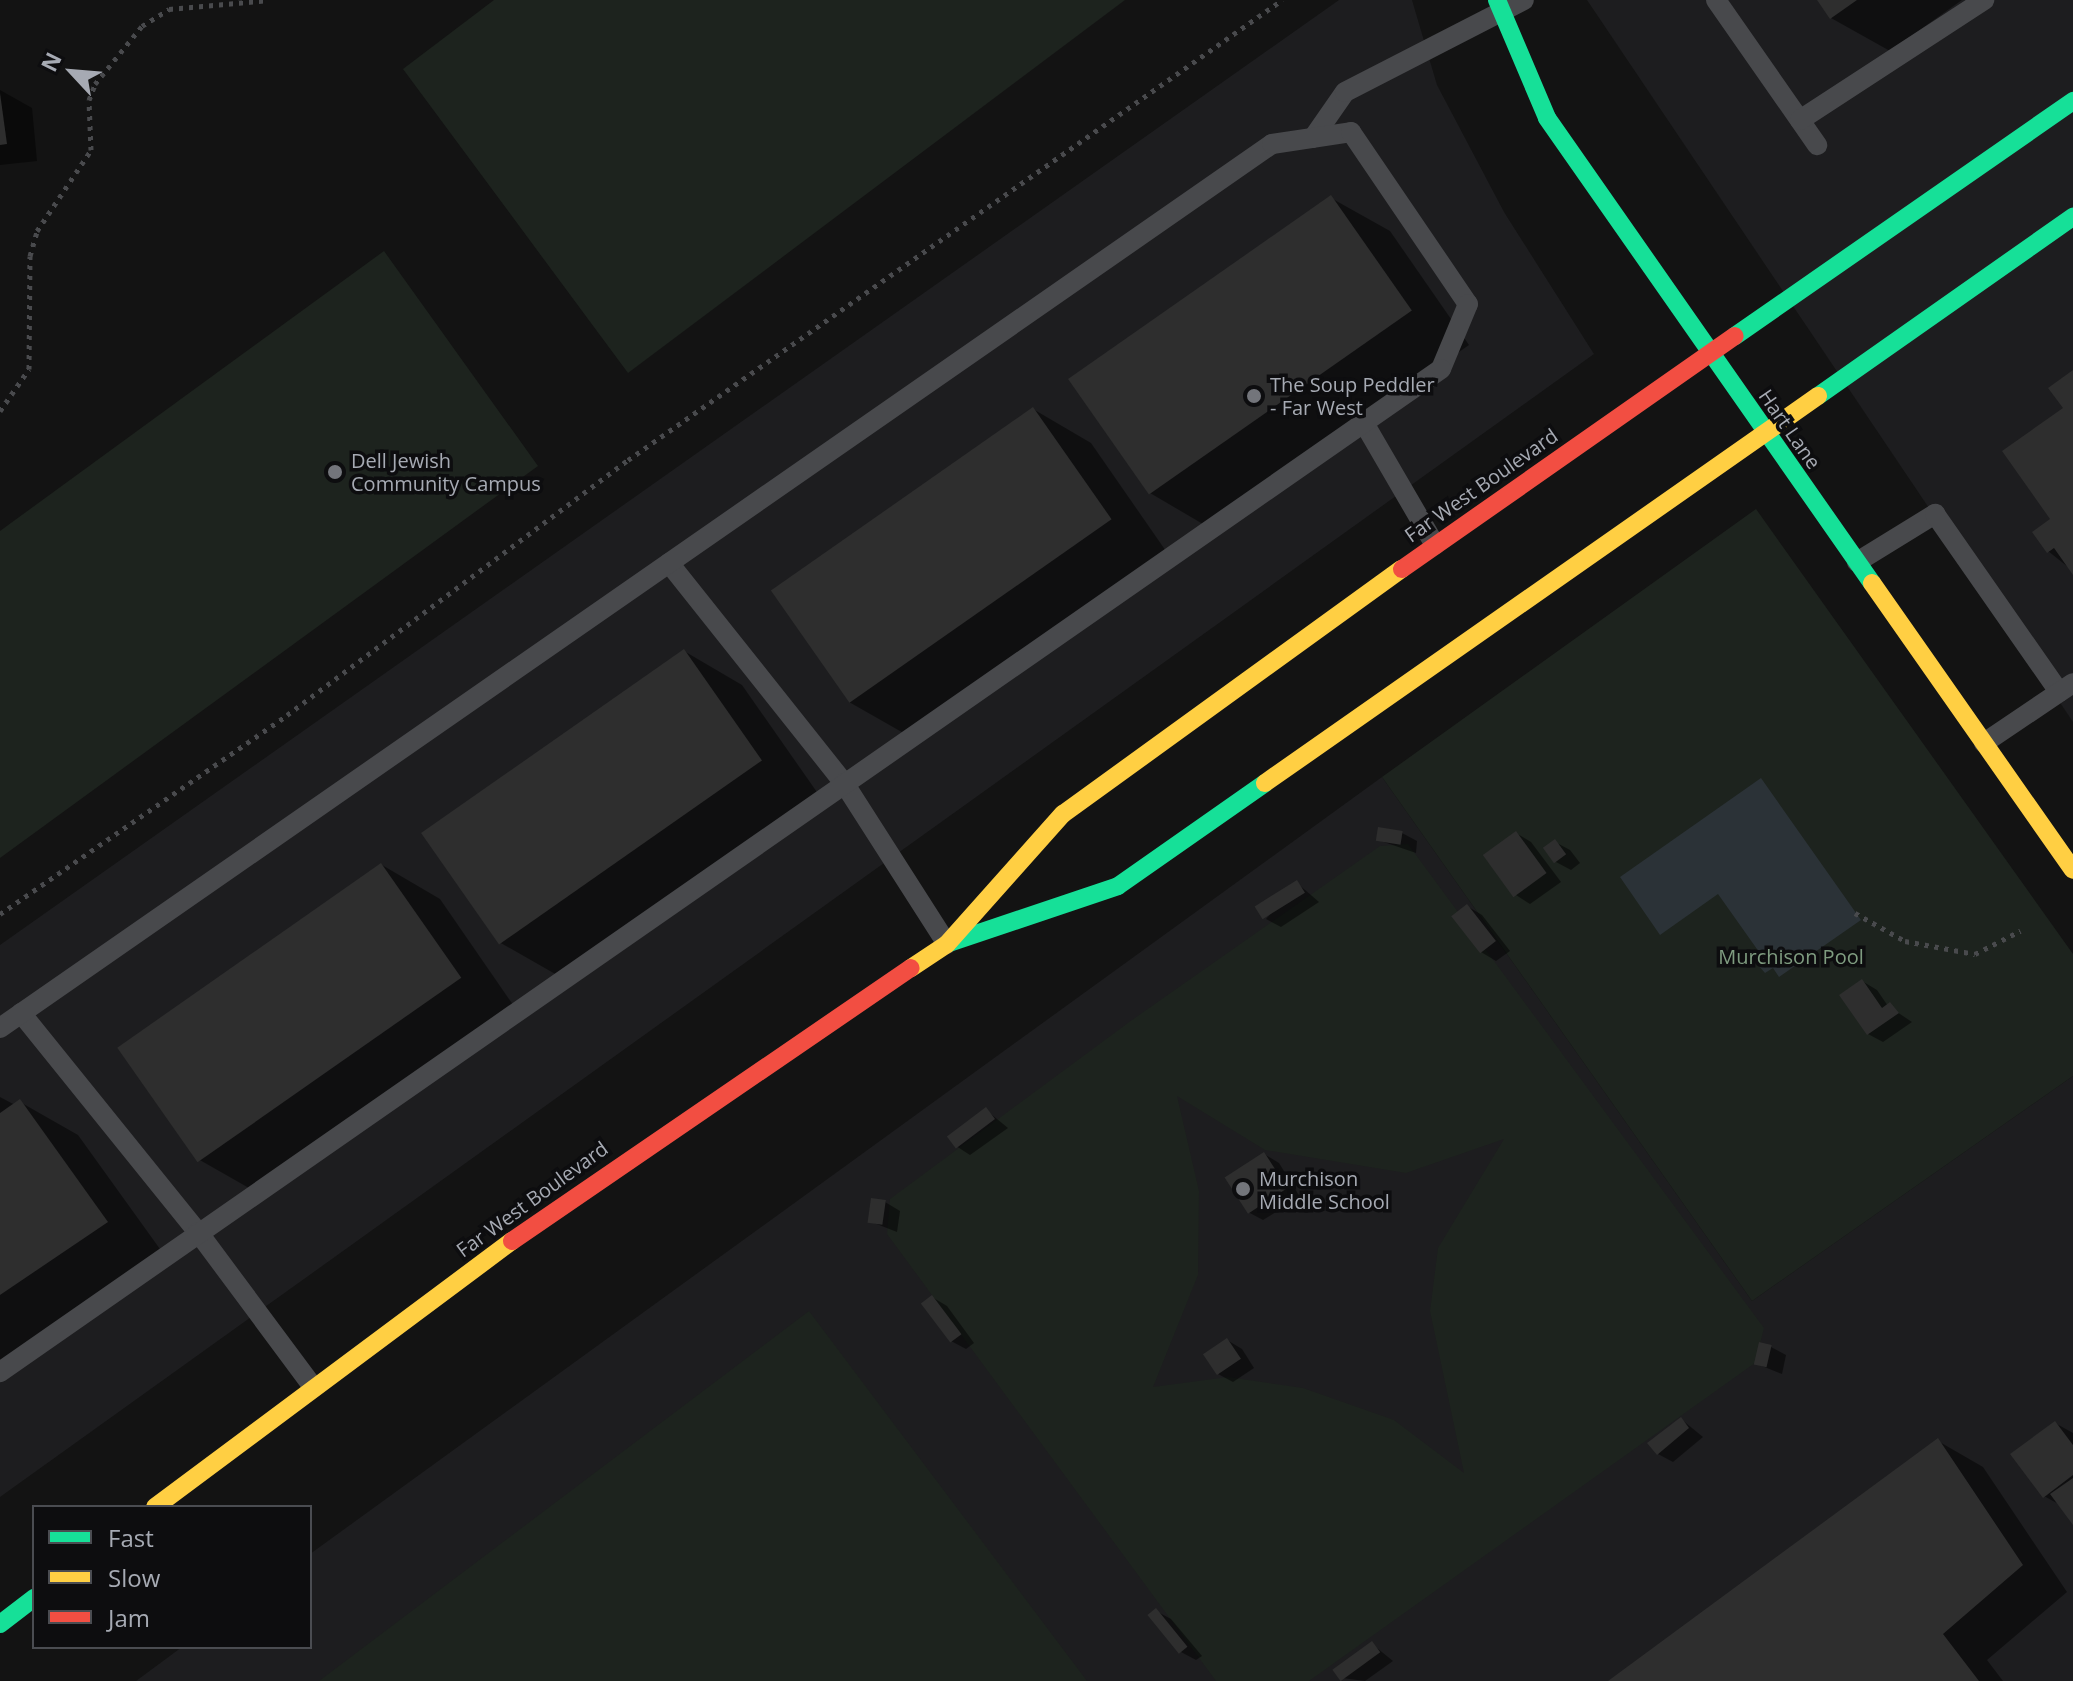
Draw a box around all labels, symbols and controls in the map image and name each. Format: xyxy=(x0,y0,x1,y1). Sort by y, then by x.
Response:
north arrow xyxy=(32,32,112,112)
text: N xyxy=(33,47,68,76)
place label: The Soup Peddler - Far West xyxy=(1270,372,1435,419)
street label: Hart Lane xyxy=(1754,385,1826,473)
marker: The Soup Peddler - Far West xyxy=(1245,387,1263,405)
street label: Far West Boulevard xyxy=(1400,423,1562,547)
place label: Dell Jewish Community Campus xyxy=(351,448,541,495)
marker: Dell Jewish Community Campus xyxy=(326,463,344,481)
park label: Murchison Pool xyxy=(1718,944,1864,968)
street label: Far West Boulevard xyxy=(452,1136,612,1262)
place label: Murchison Middle School xyxy=(1259,1166,1390,1213)
marker: Murchison Middle School xyxy=(1234,1180,1252,1198)
legend xyxy=(32,1505,312,1649)
text: Fast xyxy=(108,1521,154,1554)
text: Slow xyxy=(108,1561,160,1594)
text: Jam xyxy=(108,1601,150,1634)

